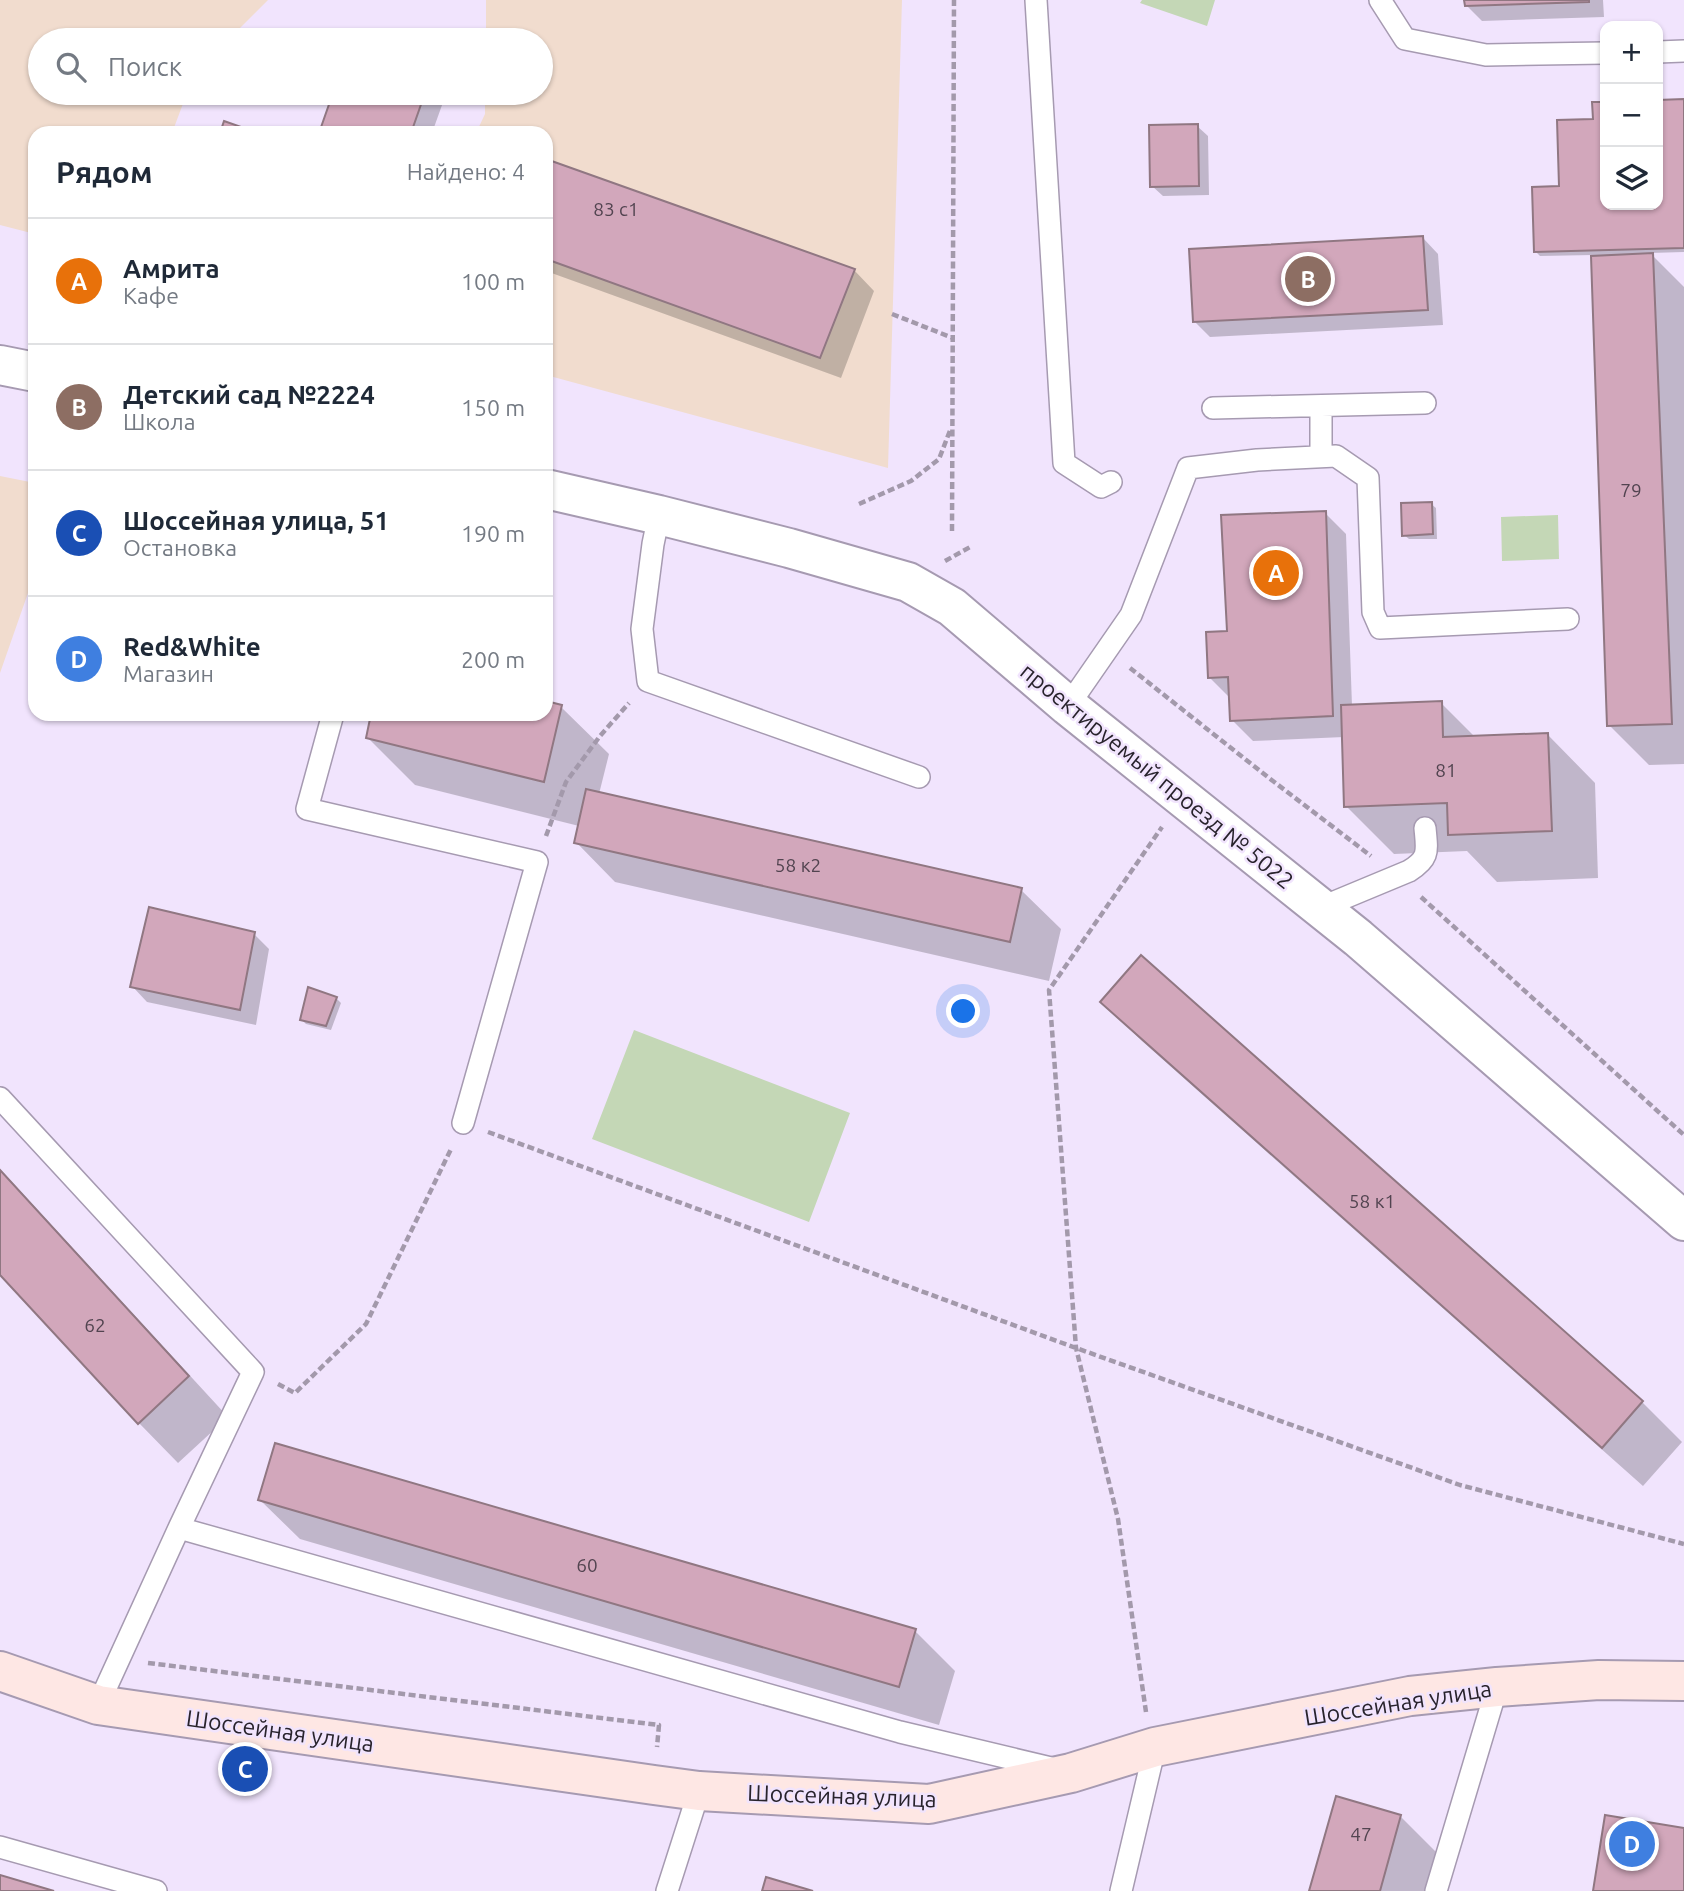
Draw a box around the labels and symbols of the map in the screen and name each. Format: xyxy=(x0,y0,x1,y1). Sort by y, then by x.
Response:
house number: 83 с1 xyxy=(593,198,639,220)
pin: B xyxy=(1285,253,1331,305)
house number: 79 xyxy=(1620,479,1642,501)
pin: A xyxy=(1253,547,1299,599)
street label: проектируемый проезд № 5022 xyxy=(1016,658,1299,893)
house number: 81 xyxy=(1435,759,1457,781)
house number: 58 к2 xyxy=(775,854,821,876)
your location xyxy=(946,994,980,1028)
house number: 58 к1 xyxy=(1349,1190,1395,1212)
house number: 62 xyxy=(84,1314,106,1336)
house number: 60 xyxy=(576,1554,598,1576)
street label: Шоссейная улица xyxy=(1302,1675,1493,1730)
street label: Шоссейная улица xyxy=(185,1705,376,1756)
pin: C xyxy=(222,1743,268,1795)
street label: Шоссейная улица xyxy=(747,1780,937,1811)
pin: D xyxy=(1609,1818,1655,1870)
house number: 47 xyxy=(1350,1823,1372,1845)

